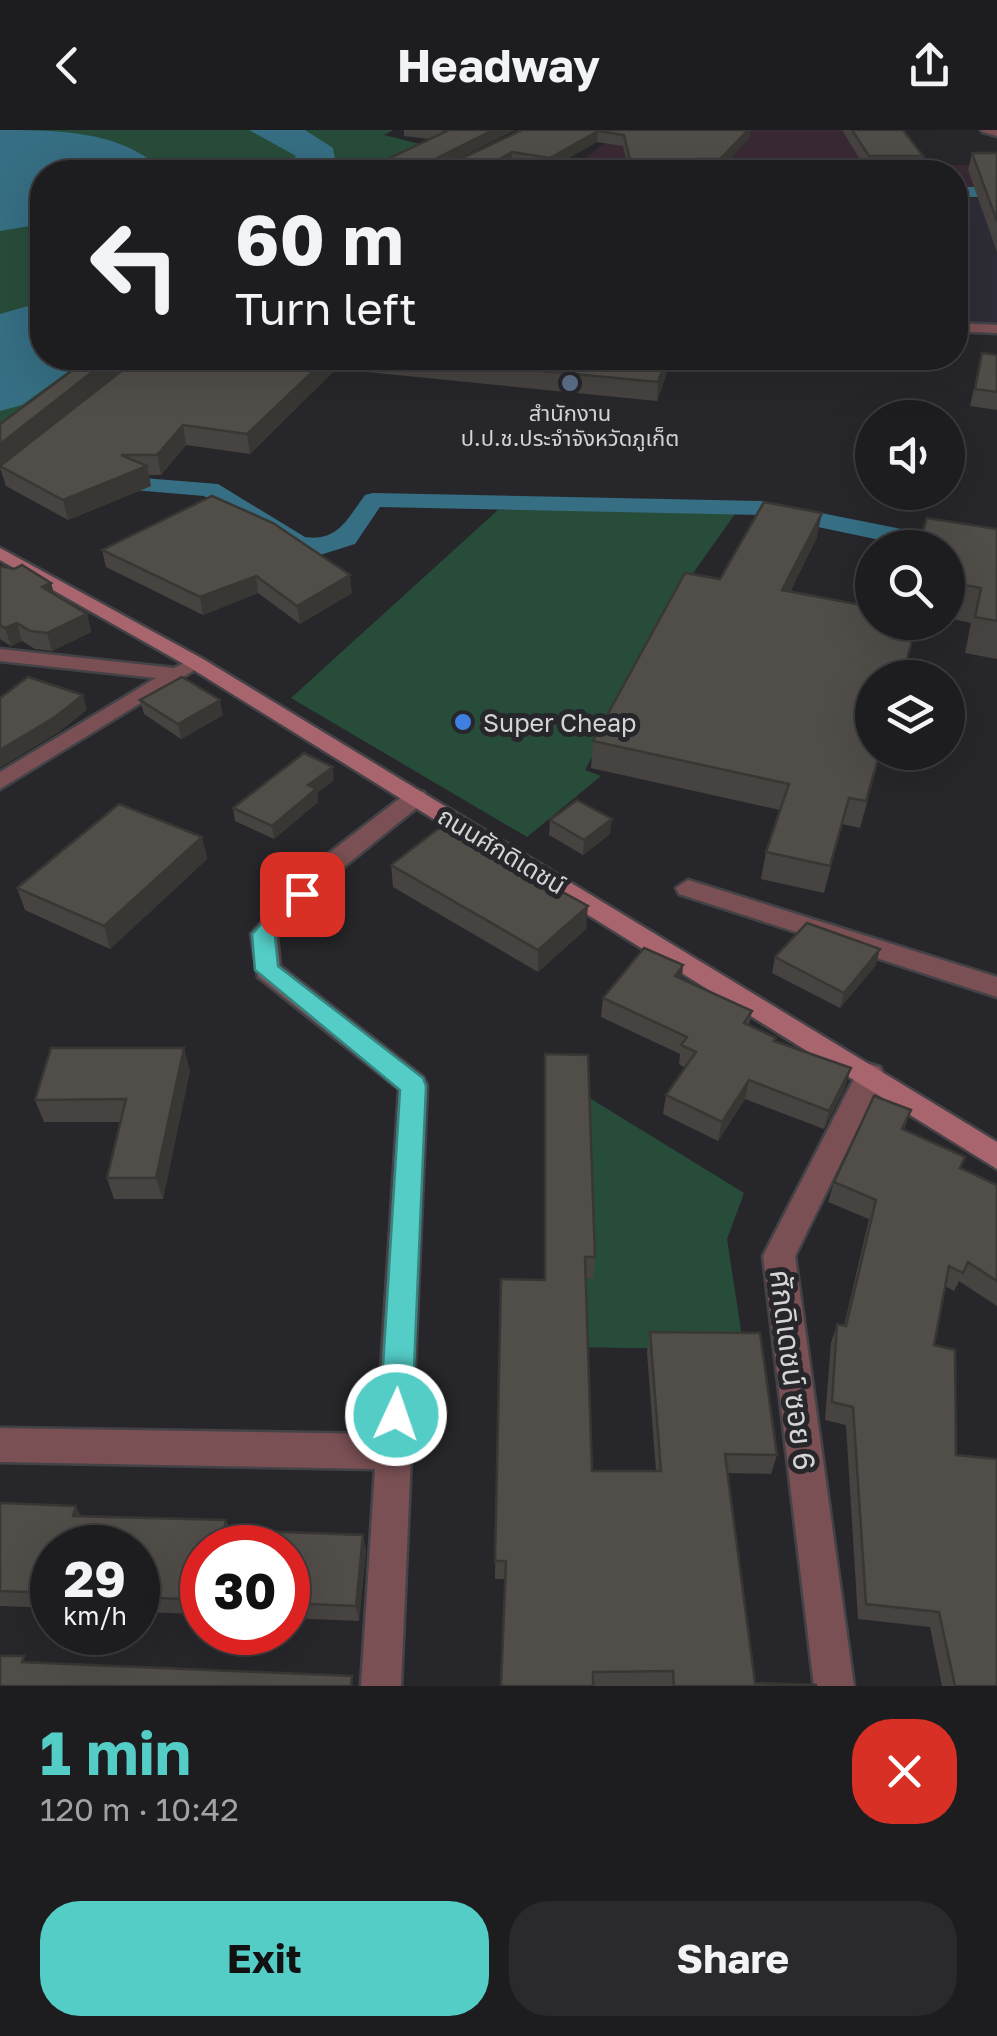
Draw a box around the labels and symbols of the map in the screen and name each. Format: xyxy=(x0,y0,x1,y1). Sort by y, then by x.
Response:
marker: สำนักงาน ป.ป.ช.ประจำจังหวัดภูเก็ต xyxy=(559,372,581,394)
place label: สำนักงาน ป.ป.ช.ประจำจังหวัดภูเก็ต xyxy=(461,399,679,452)
place label: Super Cheap xyxy=(483,707,636,738)
marker: Super Cheap xyxy=(452,711,474,733)
street label: ถนนศักดิเดชน์ xyxy=(433,800,571,900)
pin xyxy=(260,852,345,937)
street label: ศักดิเดชน์ ซอย 6 xyxy=(763,1267,823,1473)
position arrow xyxy=(344,1363,448,1467)
speed limit sign: 30 xyxy=(180,1525,310,1655)

